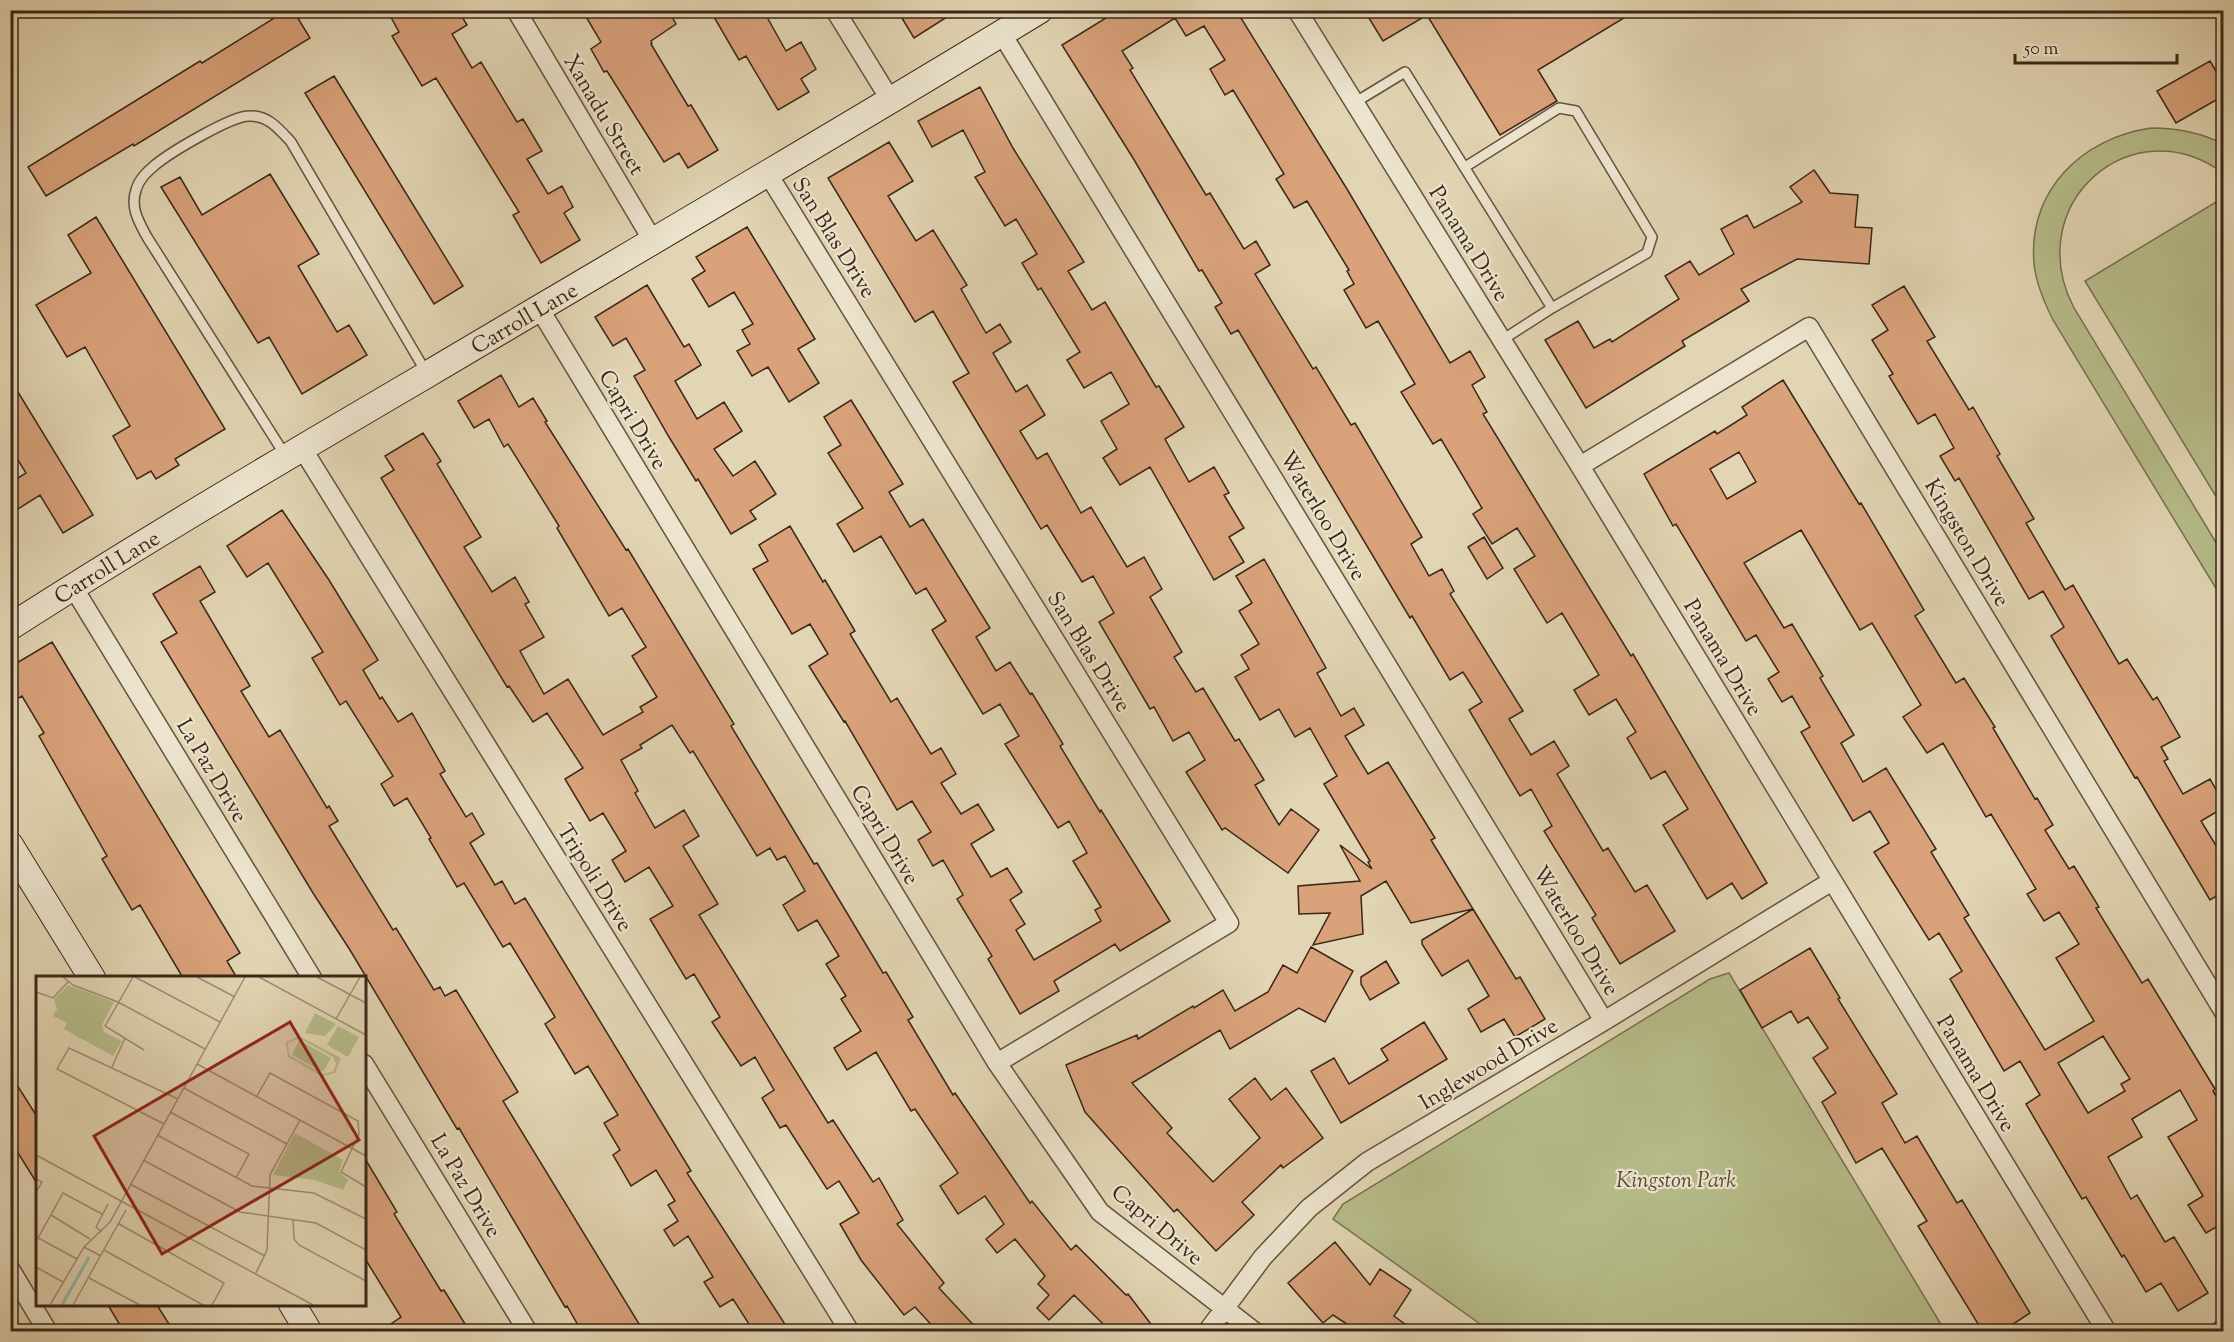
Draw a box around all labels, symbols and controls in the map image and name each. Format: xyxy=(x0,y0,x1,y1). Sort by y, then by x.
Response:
scale bar xyxy=(2015,27,2177,65)
text: 50 m xyxy=(2023,37,2059,63)
street label: Xanadu Street xyxy=(554,49,651,182)
street label: San Blas Drive xyxy=(783,172,882,305)
street label: Panama Drive xyxy=(1419,180,1516,309)
street label: Carroll Lane xyxy=(466,276,585,364)
street label: Capri Drive xyxy=(589,364,674,477)
street label: Waterloo Drive xyxy=(1270,445,1373,588)
street label: Kingston Drive xyxy=(1914,473,2016,614)
street label: Carroll Lane xyxy=(49,524,167,614)
street label: San Blas Drive xyxy=(1038,586,1137,719)
street label: Panama Drive xyxy=(1674,594,1769,723)
street label: La Paz Drive xyxy=(167,713,254,830)
street label: Capri Drive xyxy=(841,779,926,892)
street label: Tripoli Drive xyxy=(548,818,639,939)
street label: Waterloo Drive xyxy=(1523,860,1626,1003)
inset map xyxy=(36,976,366,1306)
street label: Panama Drive xyxy=(1927,1010,2022,1139)
street label: Inglewood Drive xyxy=(1414,1012,1565,1120)
street label: La Paz Drive xyxy=(421,1128,508,1245)
park label: Kingston Park xyxy=(1616,1166,1736,1198)
street label: Capri Drive xyxy=(1103,1178,1209,1274)

